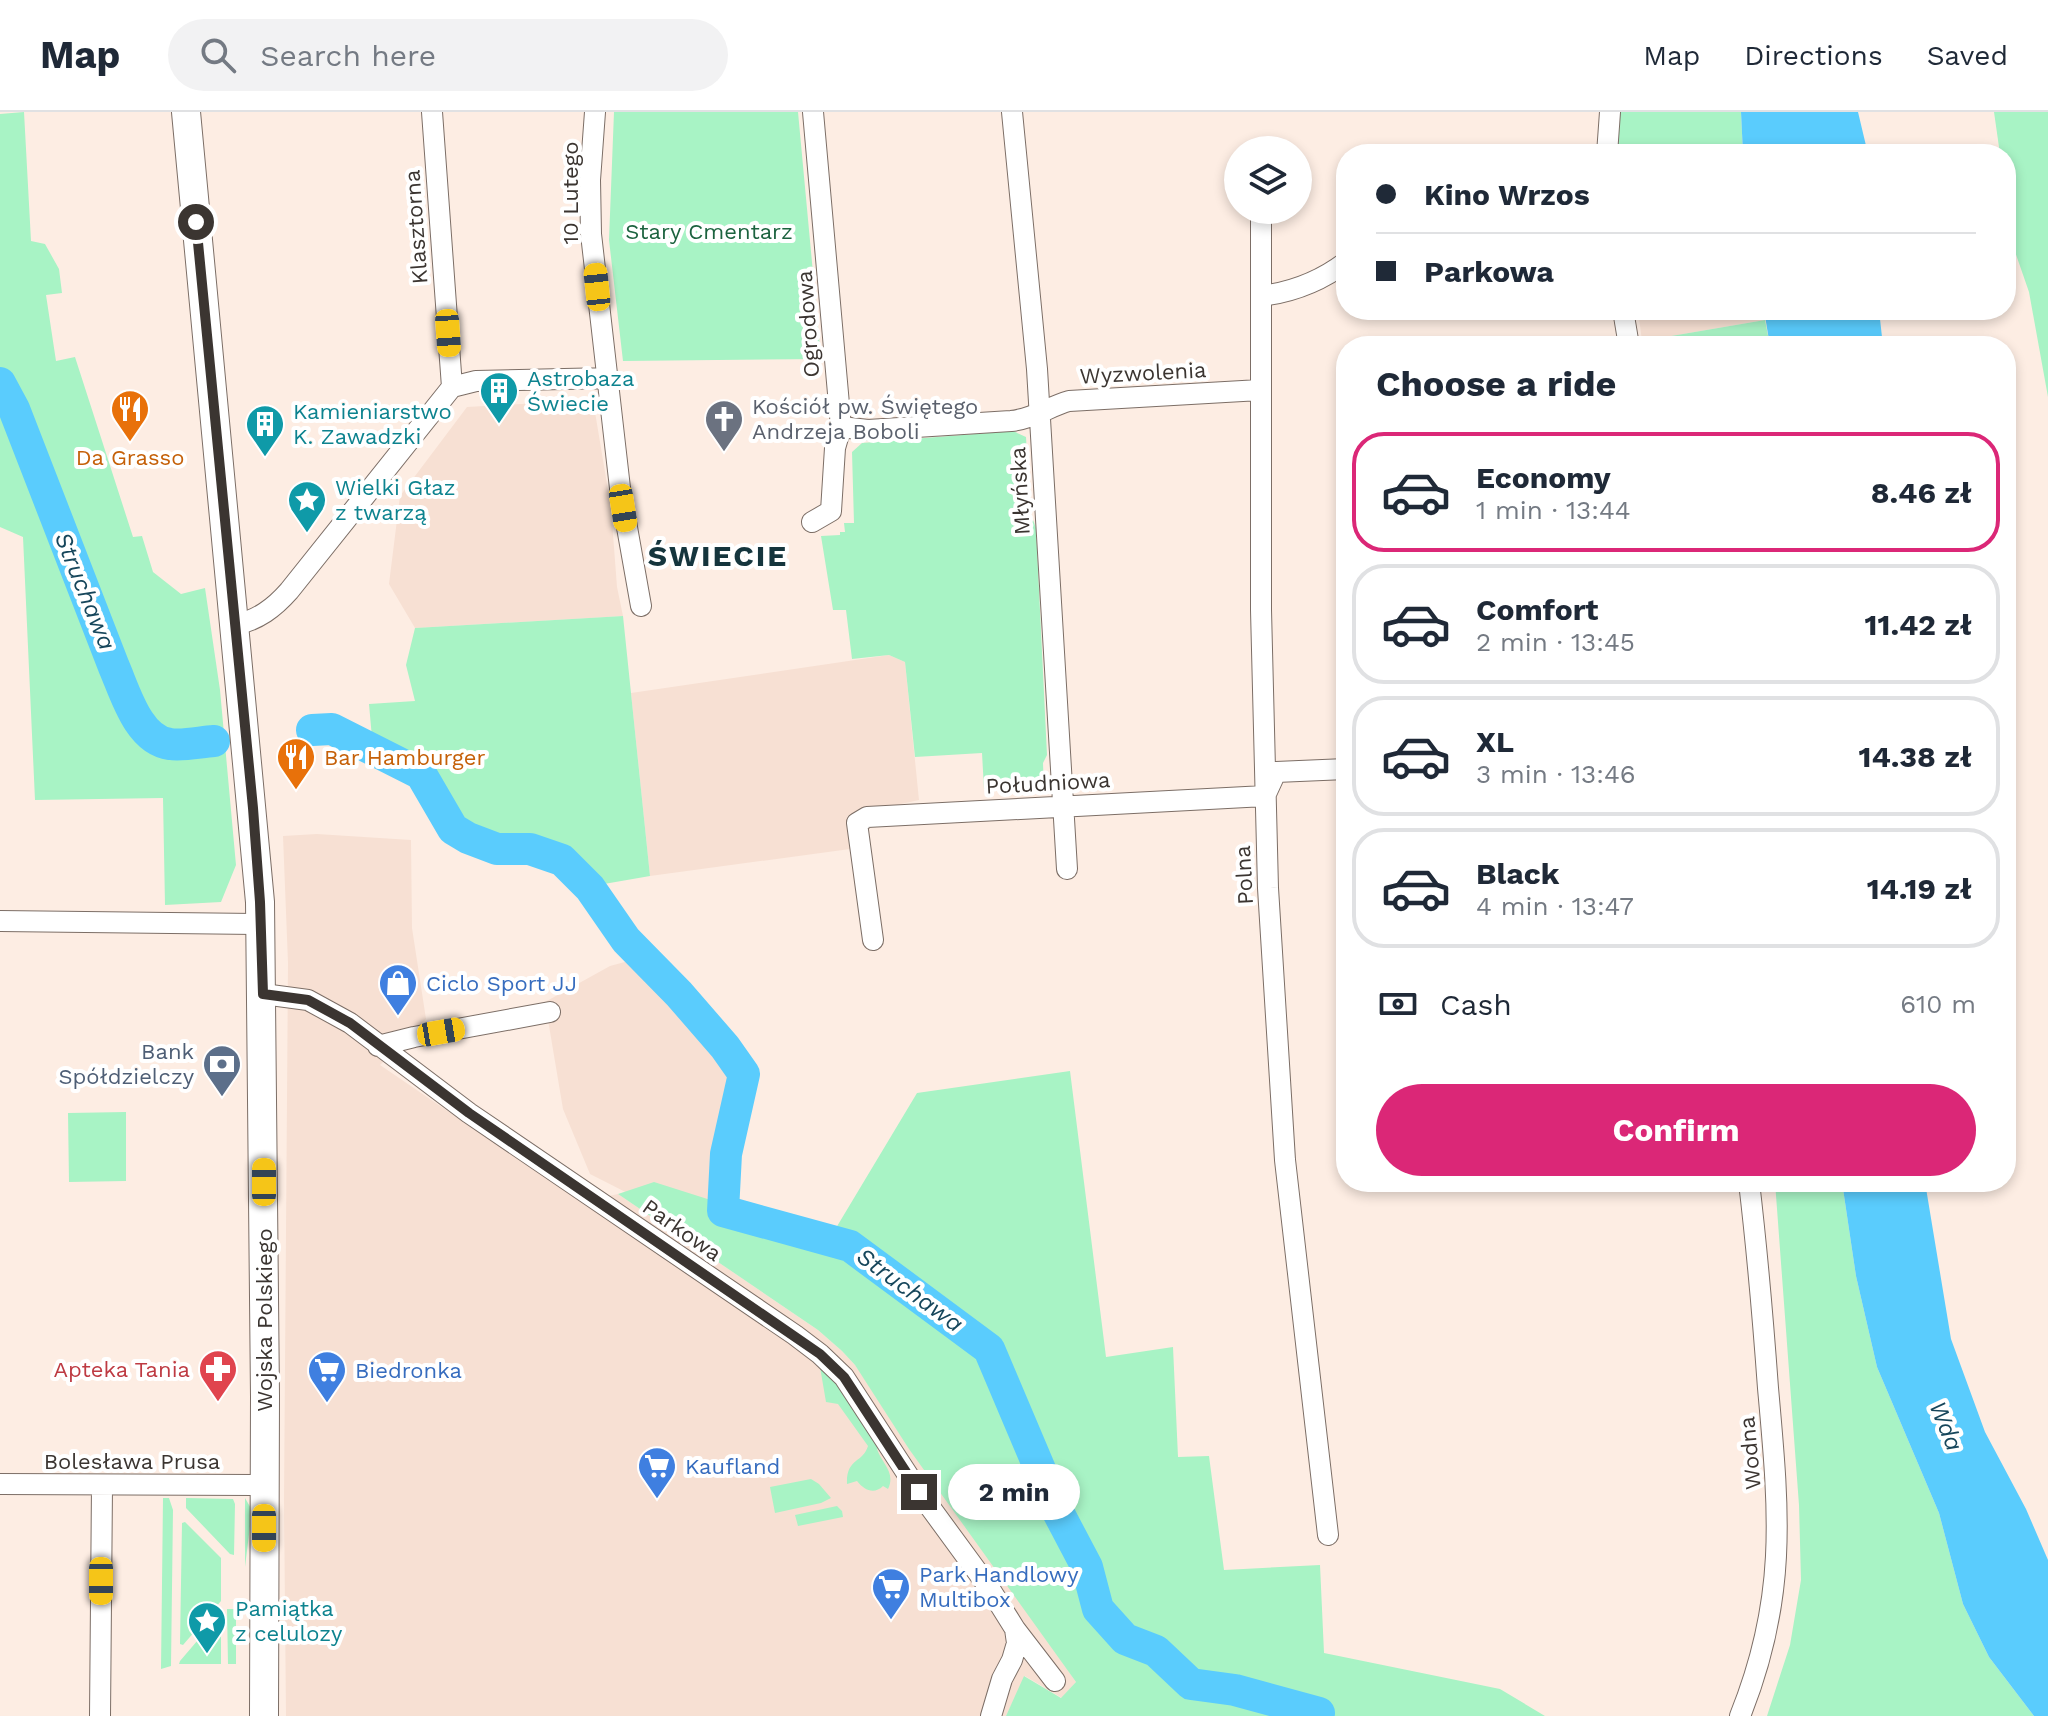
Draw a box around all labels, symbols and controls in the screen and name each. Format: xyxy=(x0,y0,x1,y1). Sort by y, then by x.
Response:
search box xyxy=(168,19,728,91)
text: Map xyxy=(40,33,120,77)
icon: search xyxy=(196,33,240,77)
text: Search here xyxy=(260,38,436,73)
text: Map xyxy=(1643,39,1700,72)
text: Directions xyxy=(1744,39,1883,72)
text: Saved xyxy=(1927,39,2008,72)
map controls xyxy=(1224,136,1312,224)
button: layers xyxy=(1224,136,1312,224)
street label: 10 Lutego xyxy=(558,141,583,245)
street label: Klasztorna xyxy=(400,169,432,285)
text: Kino Wrzos xyxy=(1424,177,1590,212)
route start xyxy=(178,204,214,240)
park label: Stary Cmentarz xyxy=(625,219,793,244)
text: Parkowa xyxy=(1424,254,1554,289)
car xyxy=(583,262,611,312)
street label: Ogrodowa xyxy=(792,270,824,378)
car xyxy=(434,308,462,358)
street label: Wyzwolenia xyxy=(1079,357,1207,389)
text: Choose a ride xyxy=(1376,363,1616,405)
place label: Astrobaza Świecie xyxy=(527,366,635,416)
building icon: Astrobaza Świecie xyxy=(478,370,520,425)
restaurant icon: Da Grasso xyxy=(109,388,151,443)
place label: Kościół pw. Świętego Andrzeja Boboli xyxy=(752,394,978,444)
church icon: Kościół pw. Świętego Andrzeja Boboli xyxy=(703,398,745,453)
place label: Kamieniarstwo K. Zawadzki xyxy=(293,399,452,449)
building icon: Kamieniarstwo K. Zawadzki xyxy=(244,403,286,458)
place label: Da Grasso xyxy=(76,445,184,470)
street label: Młyńska xyxy=(1005,446,1035,536)
icon: car xyxy=(1380,456,1452,528)
text: Economy xyxy=(1476,460,1611,495)
place label: Wielki Głaz z twarzą xyxy=(335,475,456,525)
text: 8.46 zł xyxy=(1871,475,1972,510)
place icon: Wielki Głaz z twarzą xyxy=(286,479,328,534)
car xyxy=(607,482,639,534)
text: 1 min · 13:44 xyxy=(1476,495,1631,525)
water label: Struchawa xyxy=(49,528,121,654)
district label: ŚWIECIE xyxy=(648,538,788,573)
icon: car xyxy=(1380,588,1452,660)
text: Comfort xyxy=(1476,592,1598,627)
text: 11.42 zł xyxy=(1865,607,1972,642)
text: 2 min · 13:45 xyxy=(1476,627,1635,657)
icon: car xyxy=(1380,720,1452,792)
text: XL xyxy=(1476,724,1514,759)
restaurant icon: Bar Hamburger xyxy=(275,736,317,791)
text: 14.38 zł xyxy=(1858,739,1972,774)
place label: Bar Hamburger xyxy=(324,745,485,770)
text: 3 min · 13:46 xyxy=(1476,759,1636,789)
street label: Południowa xyxy=(985,767,1111,799)
street label: Polna xyxy=(1230,845,1258,905)
icon: car xyxy=(1380,852,1452,924)
text: Black xyxy=(1476,856,1560,891)
text: 14.19 zł xyxy=(1867,871,1972,906)
text: 4 min · 13:47 xyxy=(1476,891,1634,921)
shop icon: Ciclo Sport JJ xyxy=(377,962,419,1017)
place label: Ciclo Sport JJ xyxy=(426,971,577,996)
icon: cash xyxy=(1376,982,1420,1026)
text: Cash xyxy=(1440,987,1512,1022)
text: 610 m xyxy=(1900,989,1976,1019)
car xyxy=(415,1016,467,1048)
place label: Bank Spółdzielczy xyxy=(59,1039,195,1089)
bank icon: Bank Spółdzielczy xyxy=(201,1043,243,1098)
button: Confirm xyxy=(1376,1084,1976,1176)
car xyxy=(252,1158,276,1206)
street label: Parkowa xyxy=(638,1194,726,1266)
street label: Wojska Polskiego xyxy=(252,1228,277,1412)
water label: Struchawa xyxy=(851,1242,969,1338)
pharmacy icon: Apteka Tania xyxy=(197,1348,239,1403)
supermarket icon: Biedronka xyxy=(306,1349,348,1404)
place label: Apteka Tania xyxy=(53,1357,190,1382)
place label: Biedronka xyxy=(355,1358,462,1383)
water label: Wda xyxy=(1923,1397,1969,1455)
street label: Wodna xyxy=(1734,1415,1766,1491)
supermarket icon: Kaufland xyxy=(636,1445,678,1500)
street label: Bolesława Prusa xyxy=(44,1449,220,1474)
place label: Kaufland xyxy=(685,1454,780,1479)
callout: 2 min xyxy=(947,1464,1079,1520)
route end xyxy=(901,1474,937,1510)
text: 2 min xyxy=(978,1477,1050,1507)
car xyxy=(252,1504,276,1552)
car xyxy=(89,1557,113,1605)
place label: Park Handlowy Multibox xyxy=(919,1562,1079,1612)
supermarket icon: Park Handlowy Multibox xyxy=(870,1566,912,1621)
place label: Pamiątka z celulozy xyxy=(235,1596,343,1646)
place icon: Pamiątka z celulozy xyxy=(186,1600,228,1655)

